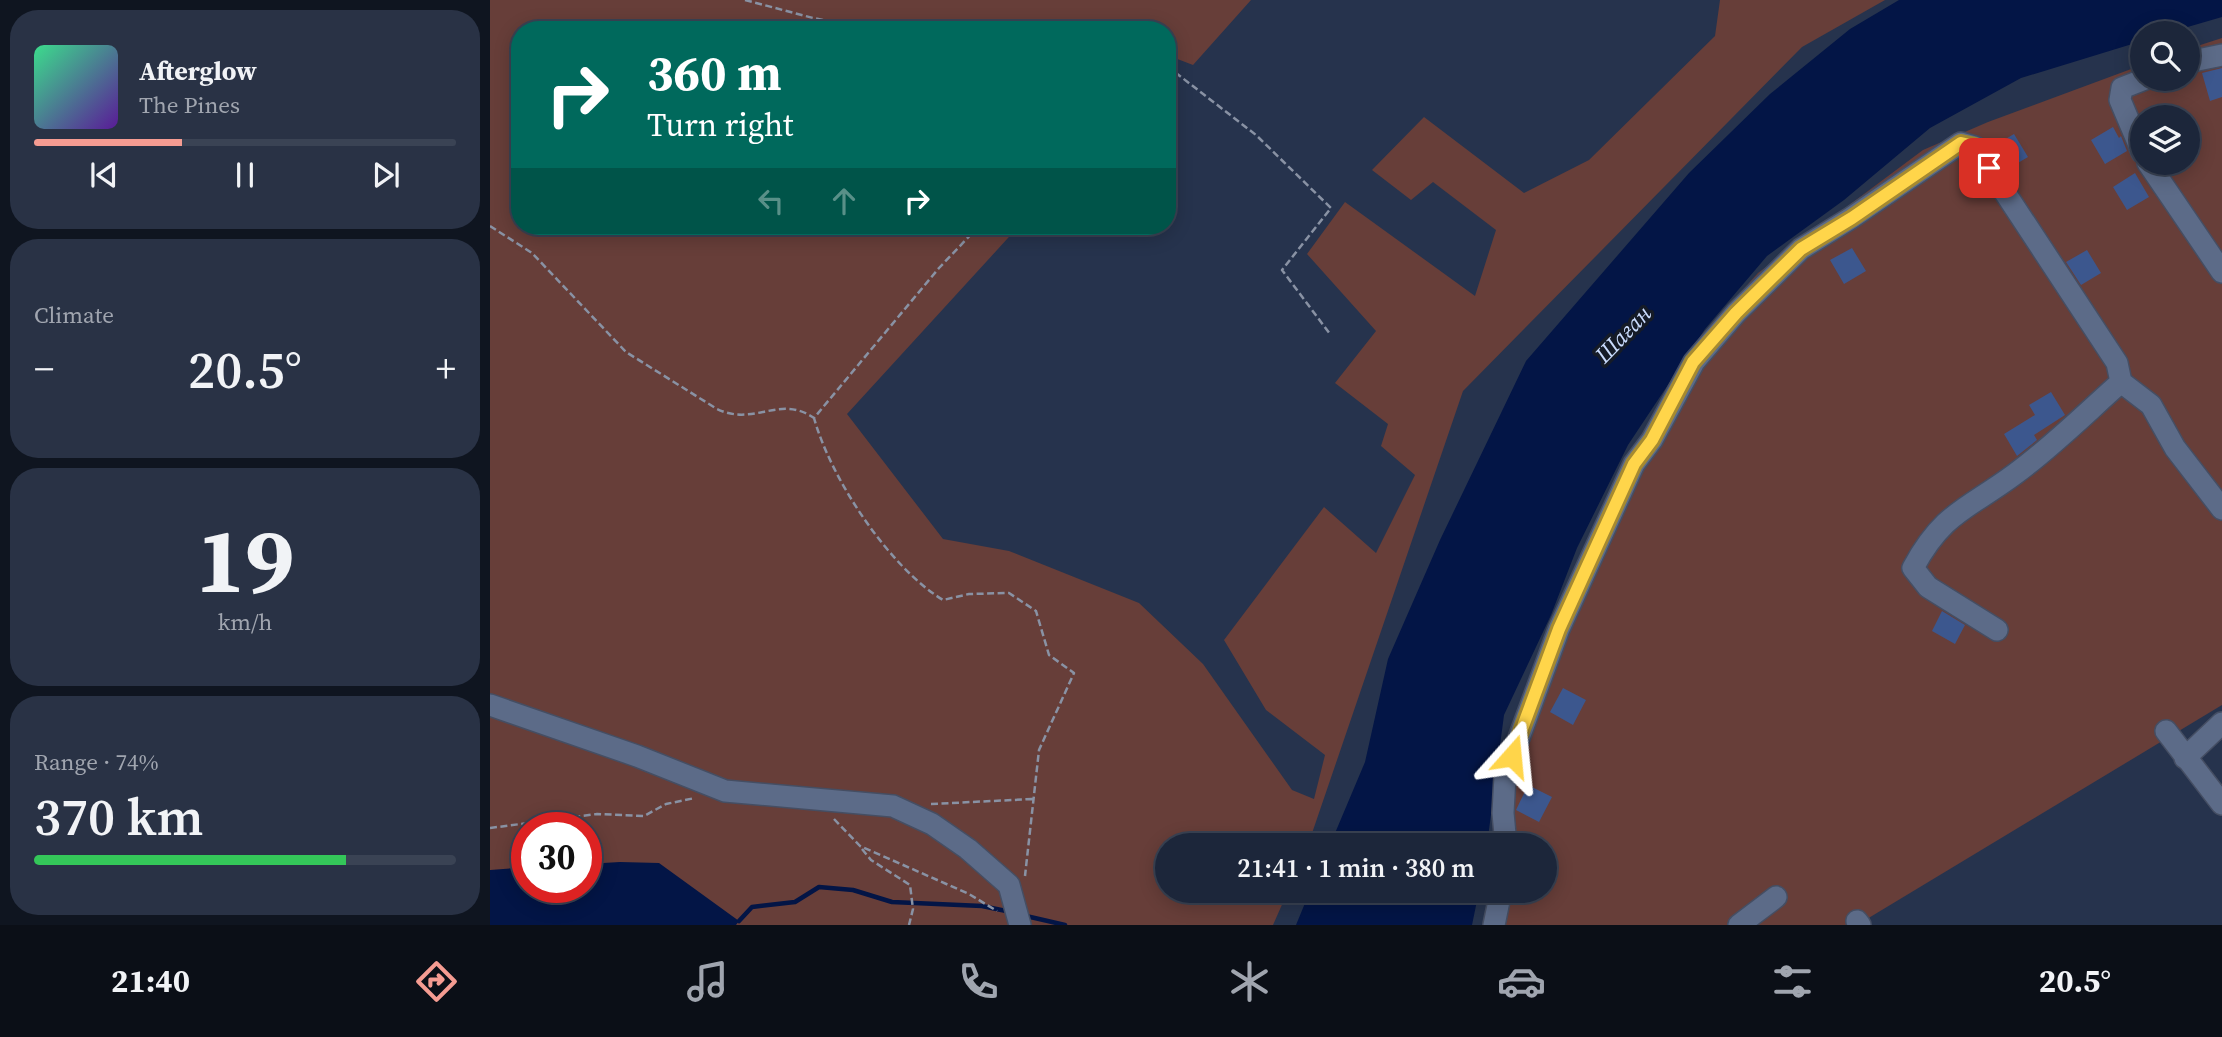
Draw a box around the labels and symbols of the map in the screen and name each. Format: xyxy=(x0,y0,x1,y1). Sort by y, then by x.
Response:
pin xyxy=(1959,138,2019,198)
water label: Шаған xyxy=(1587,298,1659,371)
position arrow xyxy=(1475,719,1549,793)
speed limit sign: 30 xyxy=(511,812,602,903)

